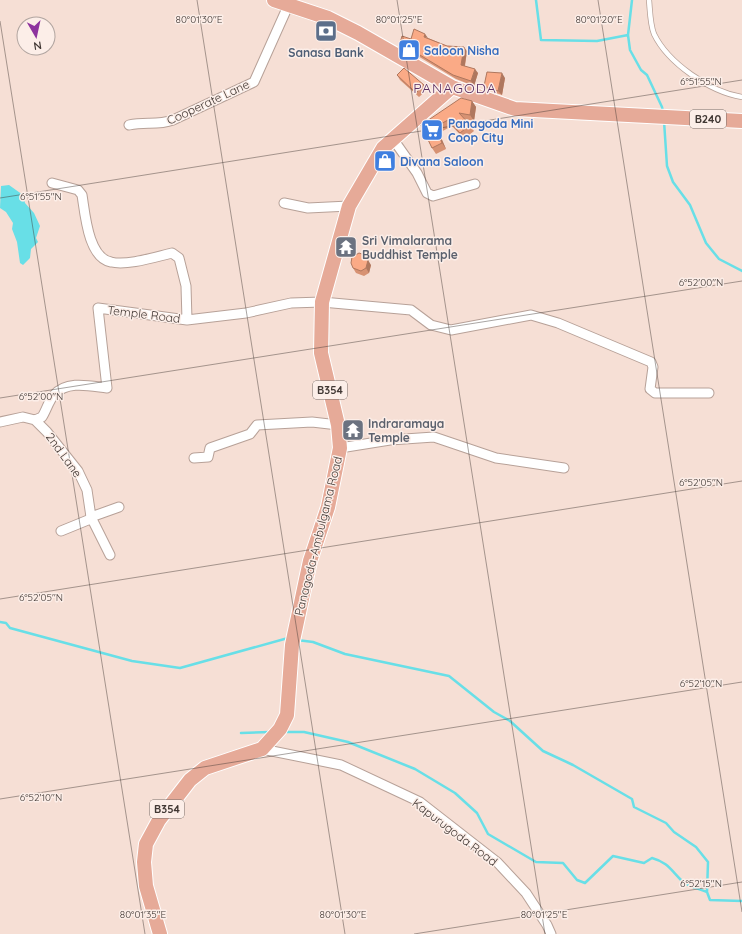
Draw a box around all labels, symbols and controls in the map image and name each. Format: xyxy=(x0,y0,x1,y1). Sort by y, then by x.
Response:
text: 80°01'30"E xyxy=(176,13,223,26)
text: 80°01'25"E xyxy=(376,13,423,26)
text: 80°01'20"E xyxy=(575,13,623,26)
north arrow xyxy=(16,16,56,56)
bank icon: Sanasa Bank xyxy=(313,18,339,44)
shop icon: Saloon Nisha xyxy=(396,37,422,63)
text: N xyxy=(32,38,43,53)
place label: Saloon Nisha xyxy=(424,43,499,58)
place label: Sanasa Bank xyxy=(288,45,364,60)
text: 6°51'55"N xyxy=(680,75,722,88)
street label: Cooperate Lane xyxy=(164,76,252,128)
district label: PANAGODA xyxy=(413,79,497,97)
road number: B240 xyxy=(690,110,726,128)
place label: Panagoda Mini Coop City xyxy=(448,116,534,145)
supermarket icon: Panagoda Mini Coop City xyxy=(419,117,445,143)
shop icon: Divana Saloon xyxy=(372,148,398,174)
place label: Divana Saloon xyxy=(400,154,484,169)
text: 6°51'55"N xyxy=(20,190,62,203)
place label: Sri Vimalarama Buddhist Temple xyxy=(362,233,458,262)
temple icon: Sri Vimalarama Buddhist Temple xyxy=(333,234,359,260)
text: 6°52'00"N xyxy=(679,276,723,289)
street label: Temple Road xyxy=(107,302,181,326)
road number: B354 xyxy=(313,381,347,399)
text: 6°52'00"N xyxy=(19,390,63,403)
place label: Indraramaya Temple xyxy=(368,416,444,445)
temple icon: Indraramaya Temple xyxy=(340,417,366,443)
street label: 2nd Lane xyxy=(43,430,85,480)
street label: Panagoda-Ambulgama Road xyxy=(291,455,345,617)
text: 6°52'05"N xyxy=(679,476,723,489)
text: 6°52'05"N xyxy=(19,591,63,604)
text: 6°52'10"N xyxy=(680,677,722,690)
text: 6°52'10"N xyxy=(20,791,62,804)
street label: Kapurugoda Road xyxy=(409,795,501,869)
road number: B354 xyxy=(150,800,184,818)
text: 6°52'15"N xyxy=(680,877,722,890)
text: 80°01'35"E xyxy=(120,908,167,921)
text: 80°01'30"E xyxy=(320,908,367,921)
text: 80°01'25"E xyxy=(521,908,568,921)

